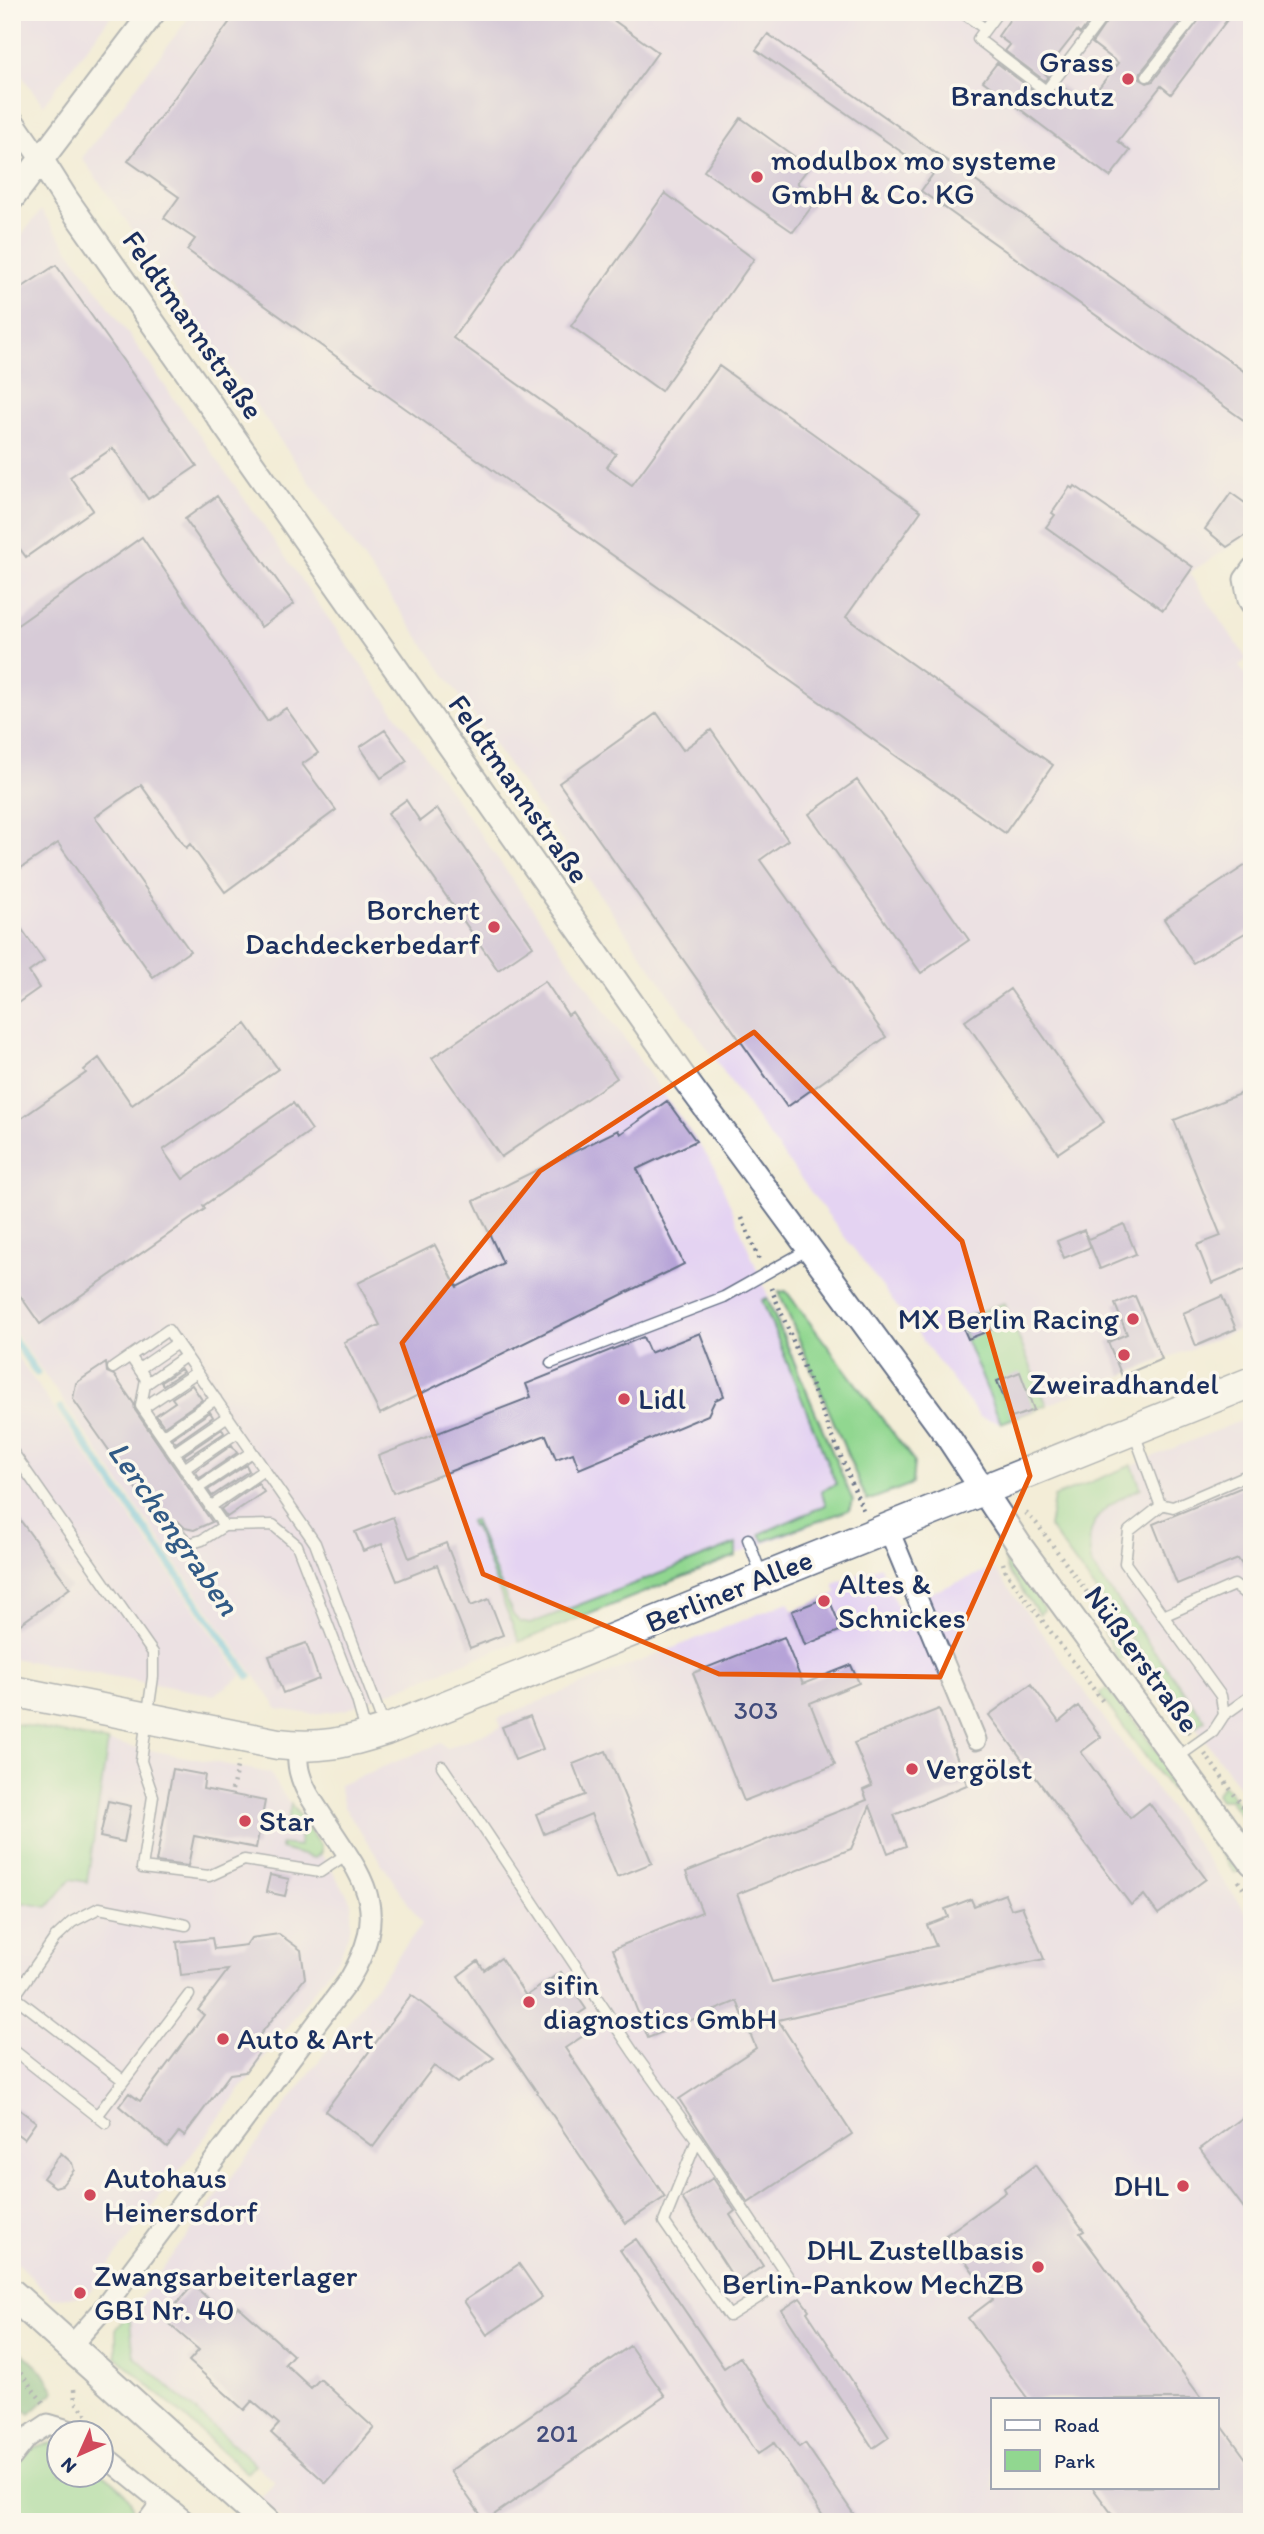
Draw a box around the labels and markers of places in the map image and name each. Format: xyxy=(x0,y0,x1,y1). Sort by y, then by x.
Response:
place label: Grass Brandschutz xyxy=(951,43,1114,114)
marker: Grass Brandschutz xyxy=(1120,71,1136,87)
place label: modulbox mo systeme GmbH & Co. KG xyxy=(771,141,1057,212)
marker: modulbox mo systeme GmbH & Co. KG xyxy=(749,169,765,185)
place label: Borchert Dachdeckerbedarf xyxy=(245,891,481,962)
marker: Borchert Dachdeckerbedarf xyxy=(486,919,502,935)
place label: MX Berlin Racing xyxy=(898,1300,1120,1337)
marker: MX Berlin Racing xyxy=(1125,1311,1141,1327)
marker: Zweiradhandel xyxy=(1116,1347,1132,1363)
place label: Zweiradhandel xyxy=(1029,1365,1219,1402)
place label: Lidl xyxy=(638,1380,686,1417)
marker: Lidl xyxy=(616,1391,632,1407)
place label: Altes & Schnickes xyxy=(838,1565,966,1636)
marker: Altes & Schnickes xyxy=(816,1593,832,1609)
place label: Vergölst xyxy=(926,1750,1032,1787)
marker: Vergölst xyxy=(904,1761,920,1777)
place label: Star xyxy=(259,1802,315,1839)
marker: Star xyxy=(237,1813,253,1829)
place label: sifin diagnostics GmbH xyxy=(543,1966,777,2037)
marker: sifin diagnostics GmbH xyxy=(521,1994,537,2010)
place label: Auto & Art xyxy=(237,2020,374,2057)
marker: Auto & Art xyxy=(215,2031,231,2047)
place label: Autohaus Heinersdorf xyxy=(104,2159,258,2230)
place label: DHL xyxy=(1113,2167,1169,2204)
marker: DHL xyxy=(1175,2178,1191,2194)
marker: Autohaus Heinersdorf xyxy=(82,2187,98,2203)
place label: DHL Zustellbasis Berlin-Pankow MechZB xyxy=(722,2231,1024,2302)
place label: Zwangsarbeiterlager GBI Nr. 40 xyxy=(94,2257,358,2328)
marker: DHL Zustellbasis Berlin-Pankow MechZB xyxy=(1030,2259,1046,2275)
marker: Zwangsarbeiterlager GBI Nr. 40 xyxy=(72,2285,88,2301)

